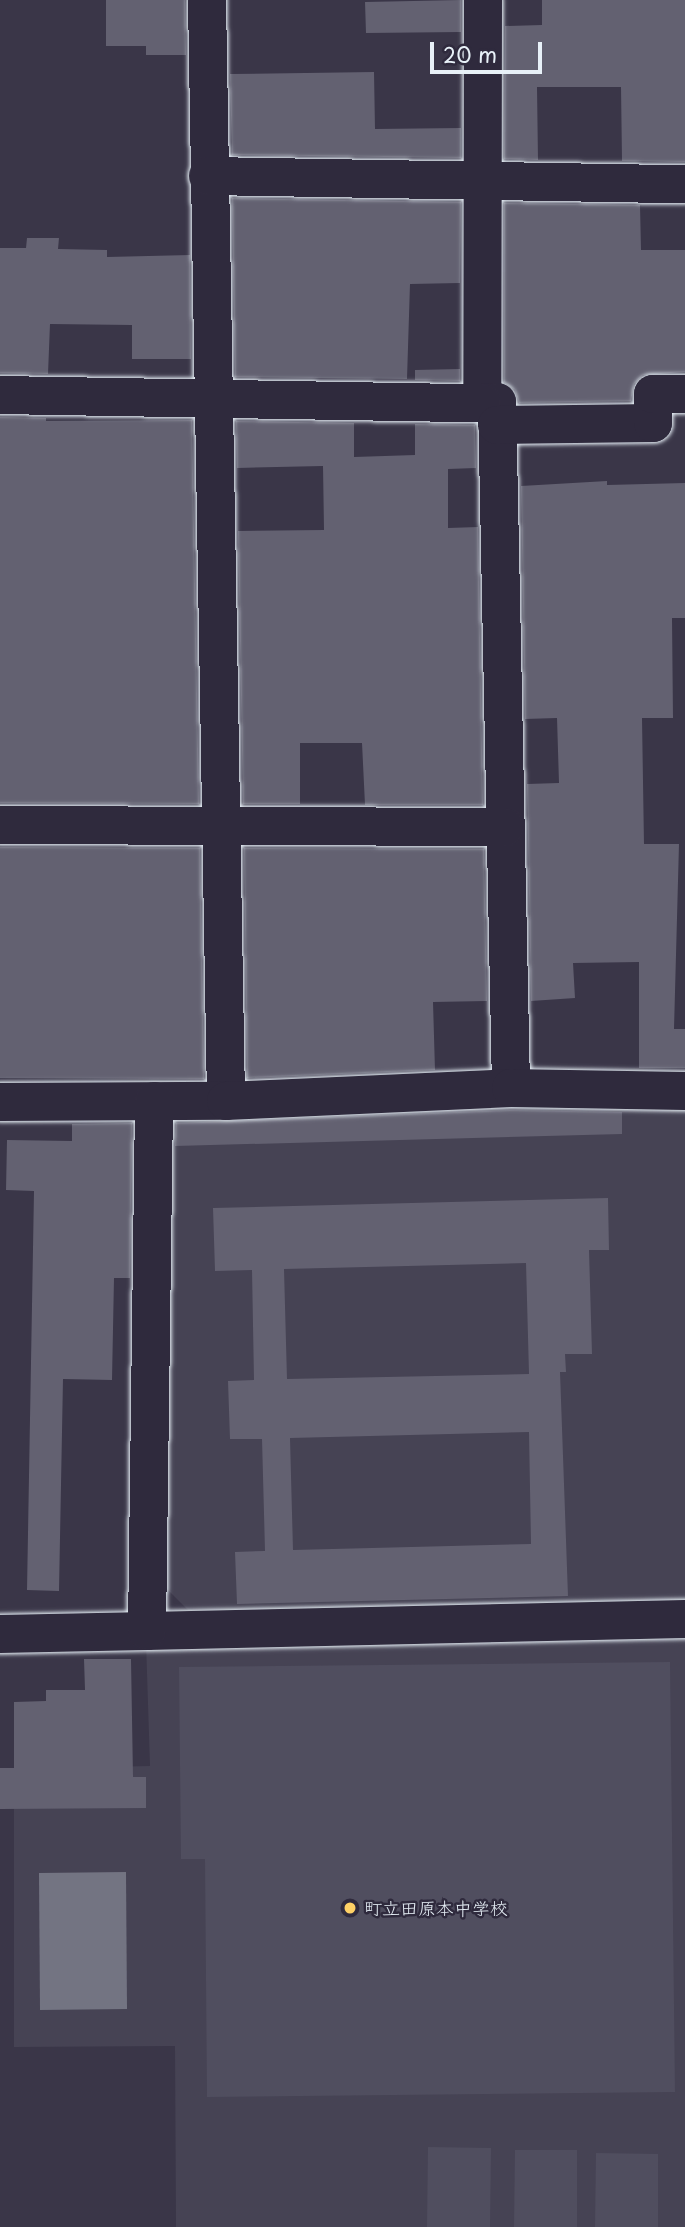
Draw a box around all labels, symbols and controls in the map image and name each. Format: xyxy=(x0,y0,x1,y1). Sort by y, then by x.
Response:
scale bar xyxy=(433,28,545,72)
text: 20 m xyxy=(443,38,497,70)
place label: 町立田原本中学校 xyxy=(364,1897,508,1919)
marker: 町立田原本中学校 xyxy=(342,1900,358,1916)

